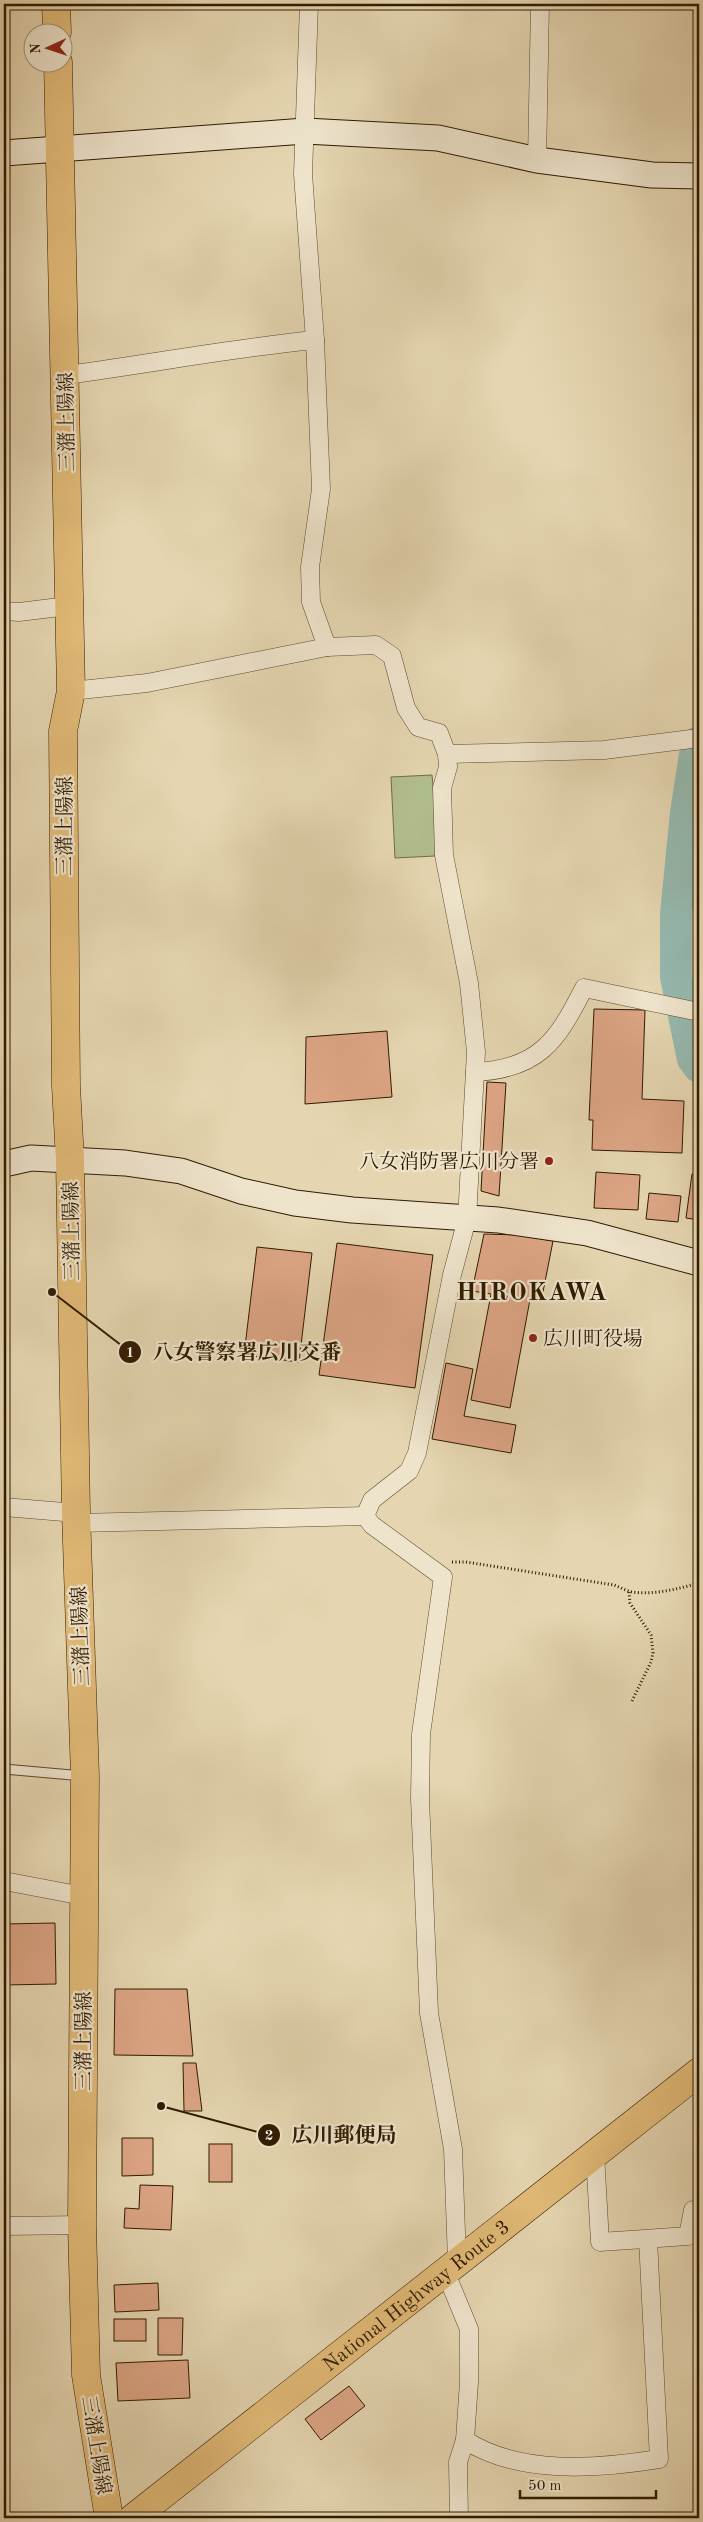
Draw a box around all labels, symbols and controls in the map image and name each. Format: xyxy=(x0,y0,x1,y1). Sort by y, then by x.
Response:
north arrow xyxy=(22,22,72,72)
text: N xyxy=(29,43,43,54)
street label: 三潴上陽線 xyxy=(55,372,79,472)
street label: 三潴上陽線 xyxy=(54,776,76,876)
place label: 八女消防署広川分署 xyxy=(359,1151,539,1173)
marker: 八女消防署広川分署 xyxy=(543,1155,555,1167)
street label: 三潴上陽線 xyxy=(60,1181,84,1281)
district label: HIROKAWA xyxy=(456,1281,608,1306)
place label: 広川町役場 xyxy=(543,1328,643,1350)
marker: 広川町役場 xyxy=(527,1332,539,1344)
callout: 八女警察署広川交番 xyxy=(118,1334,352,1370)
text: 八女警察署広川交番 xyxy=(153,1340,342,1364)
text: 1 xyxy=(126,1346,134,1361)
street label: 三潴上陽線 xyxy=(68,1586,94,1686)
street label: 三潴上陽線 xyxy=(73,1991,95,2091)
callout: 広川郵便局 xyxy=(256,2117,406,2153)
text: 広川郵便局 xyxy=(292,2124,397,2147)
text: 2 xyxy=(265,2129,273,2144)
street label: National Highway Route 3 xyxy=(320,2217,514,2376)
street label: 三潴上陽線 xyxy=(77,2394,115,2496)
scale bar xyxy=(520,2467,657,2499)
text: 50 m xyxy=(528,2479,562,2494)

